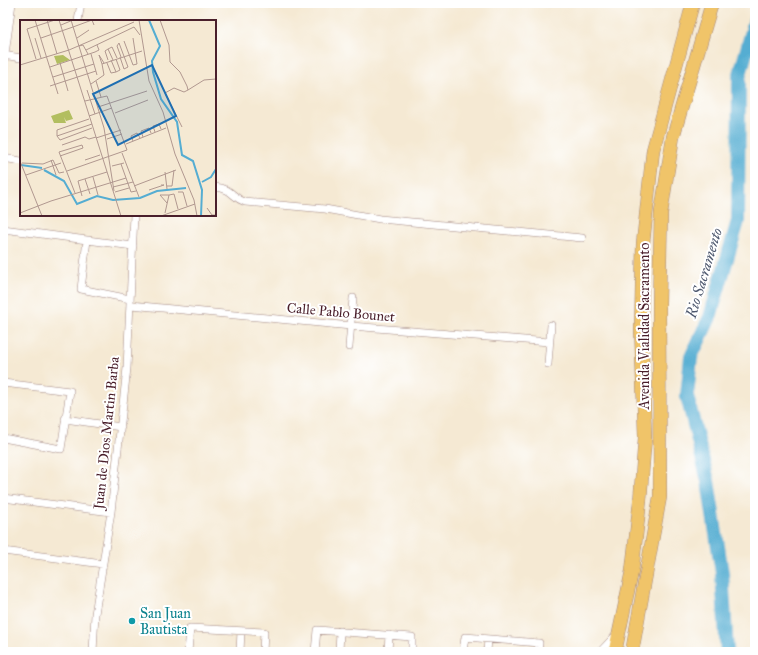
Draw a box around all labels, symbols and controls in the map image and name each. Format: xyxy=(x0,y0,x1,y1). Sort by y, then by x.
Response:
inset map xyxy=(20,20,216,216)
water label: Rio Sacramento xyxy=(681,226,726,321)
street label: Avenida Vialidad Sacramento xyxy=(636,243,653,410)
street label: Calle Pablo Bounet xyxy=(286,299,396,326)
street label: Juan de Dios Martin Barba xyxy=(90,356,124,512)
place label: San Juan Bautista xyxy=(140,605,191,638)
marker: San Juan Bautista xyxy=(127,616,137,626)

